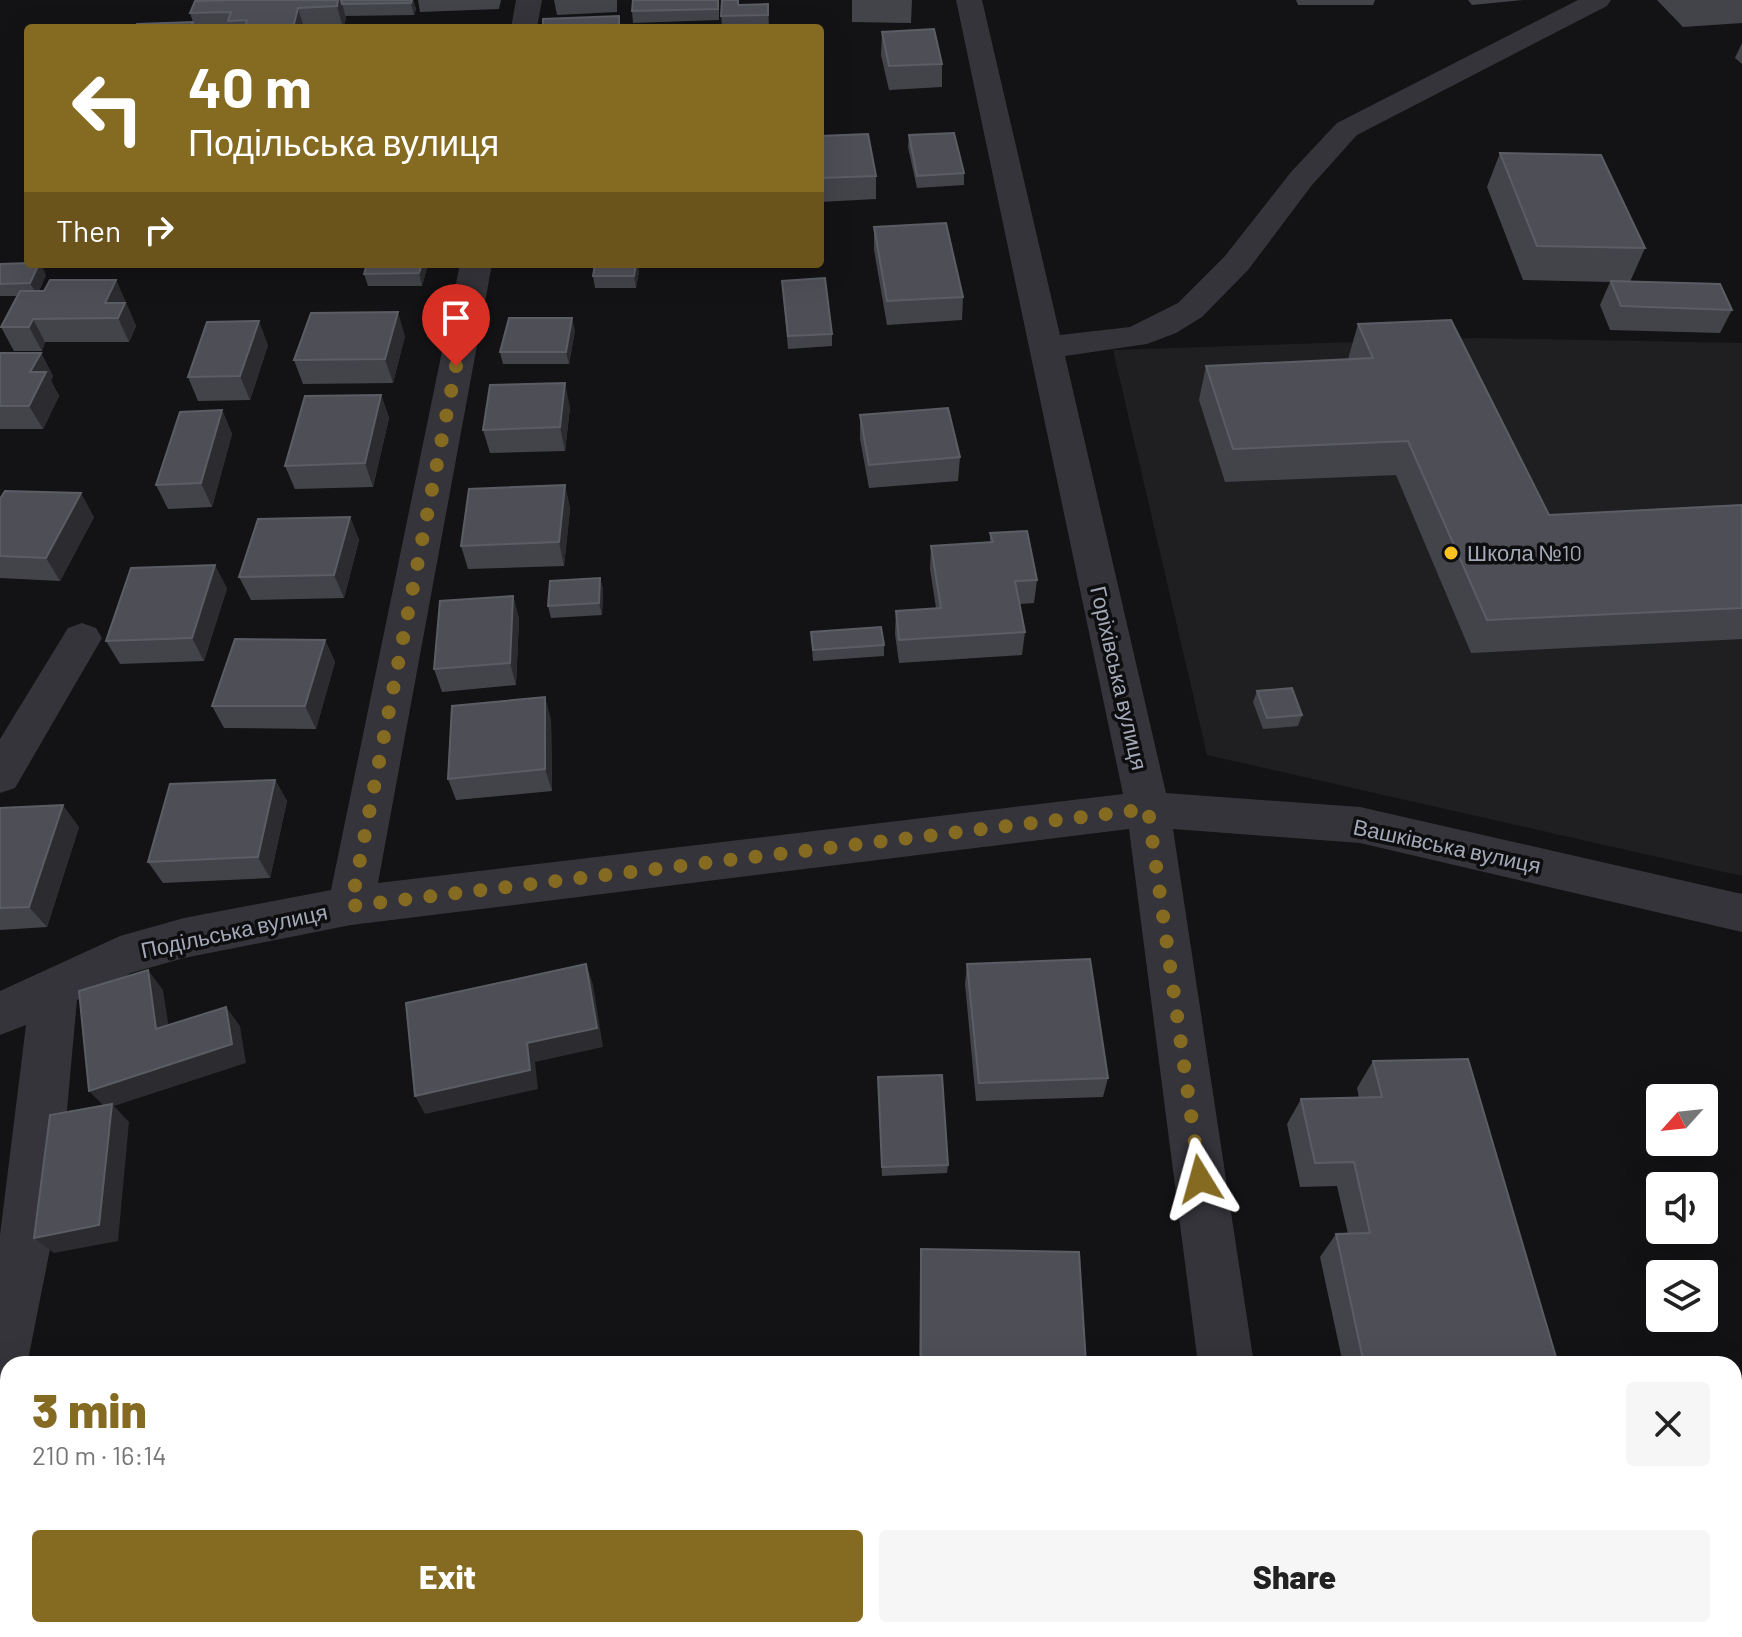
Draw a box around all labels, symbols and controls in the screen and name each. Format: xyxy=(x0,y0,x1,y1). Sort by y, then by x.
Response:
text: 40 m xyxy=(188,52,312,119)
icon: left xyxy=(56,56,160,160)
text: Подільська вулиця xyxy=(188,120,499,163)
icon: right xyxy=(137,208,181,252)
text: Then xyxy=(56,212,121,248)
pin xyxy=(422,284,490,366)
icon: arrive xyxy=(434,296,478,340)
place label: Школа №10 xyxy=(1467,539,1582,565)
marker: Школа №10 xyxy=(1442,544,1460,562)
street label: Горіхівська вулиця xyxy=(1085,583,1154,772)
street label: Вашківська вулиця xyxy=(1351,812,1543,879)
street label: Подільська вулиця xyxy=(138,898,330,963)
north arrow xyxy=(1646,1084,1718,1156)
map controls xyxy=(1646,1084,1718,1332)
position arrow xyxy=(1158,1137,1242,1221)
button: sound xyxy=(1646,1172,1718,1244)
button: layers xyxy=(1646,1260,1718,1332)
text: 3 min xyxy=(32,1380,147,1438)
button: close xyxy=(1626,1382,1710,1466)
text: 210 m · 16:14 xyxy=(32,1439,167,1470)
button: Exit xyxy=(32,1530,863,1622)
button: Share xyxy=(879,1530,1710,1622)

